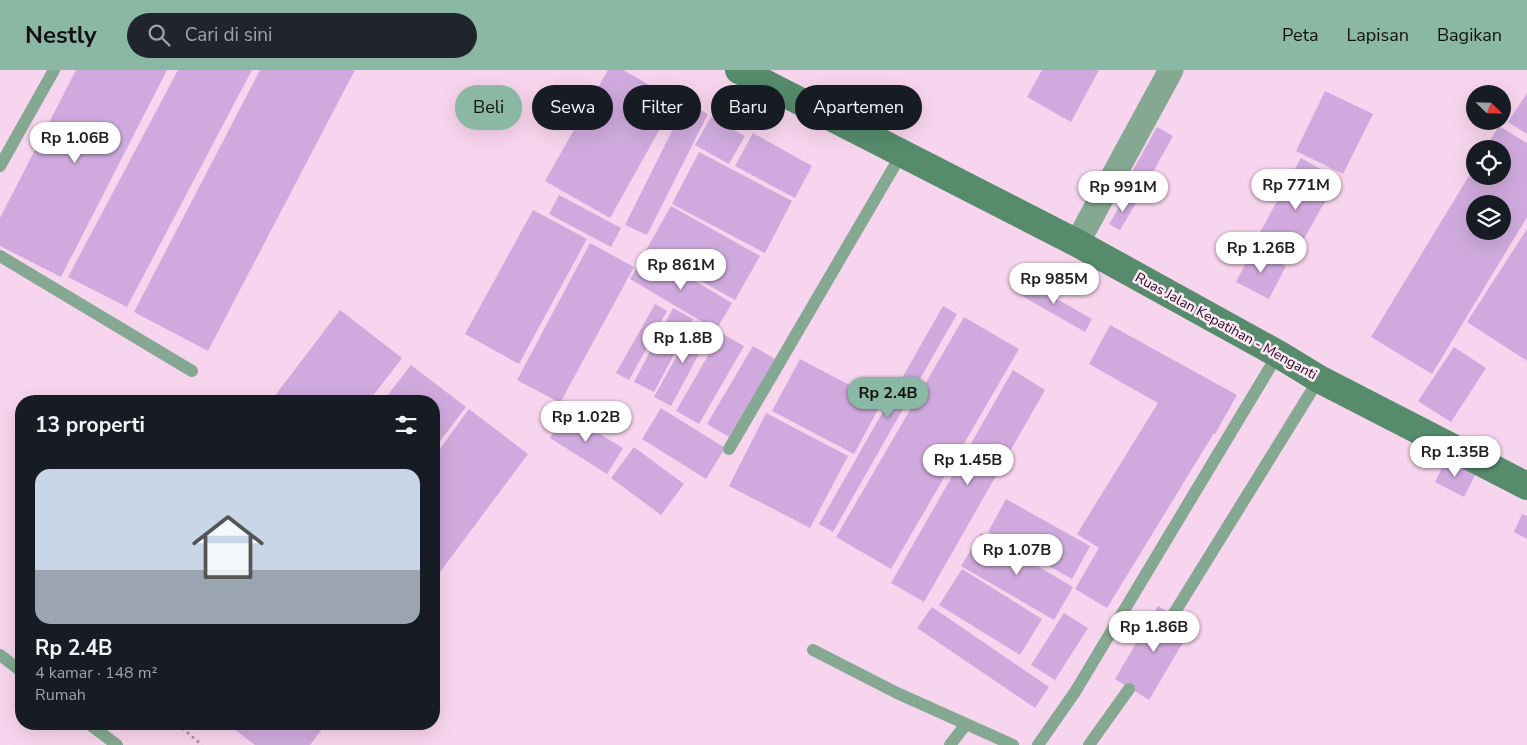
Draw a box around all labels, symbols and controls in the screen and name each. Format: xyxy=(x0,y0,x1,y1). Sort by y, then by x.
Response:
search box xyxy=(127,13,477,58)
text: Nestly xyxy=(25,19,97,51)
icon: search xyxy=(145,21,173,49)
text: Cari di sini xyxy=(185,22,273,48)
text: Peta xyxy=(1282,23,1318,47)
text: Lapisan xyxy=(1346,23,1409,47)
text: Bagikan xyxy=(1437,23,1502,47)
chip: Beli xyxy=(455,85,522,130)
chip: Sewa xyxy=(532,85,613,130)
chip: Filter xyxy=(623,85,701,130)
chip: Baru xyxy=(711,85,785,130)
chip: Apartemen xyxy=(795,85,922,130)
north arrow xyxy=(1466,85,1511,130)
map controls xyxy=(1466,85,1511,240)
pin: Rp 1.06B xyxy=(23,122,127,164)
text: Rp 1.06B xyxy=(41,127,109,149)
button: locate xyxy=(1466,140,1511,185)
pin: Rp 771M xyxy=(1250,168,1342,211)
pin: Rp 991M xyxy=(1077,170,1169,213)
text: Rp 771M xyxy=(1262,174,1330,196)
text: Rp 991M xyxy=(1089,176,1157,198)
button: layers xyxy=(1466,195,1511,240)
pin: Rp 1.26B xyxy=(1209,232,1313,274)
text: Rp 1.26B xyxy=(1227,237,1295,259)
pin: Rp 861M xyxy=(635,248,727,291)
text: Rp 861M xyxy=(647,254,715,276)
pin: Rp 985M xyxy=(1008,262,1100,305)
text: Rp 985M xyxy=(1020,268,1088,290)
street label: Ruas Jalan Kepatihan - Menganti xyxy=(1132,268,1320,384)
pin: Rp 1.8B xyxy=(637,322,729,364)
text: Rp 1.8B xyxy=(653,327,713,349)
pin: Rp 2.4B xyxy=(842,376,934,419)
text: Rp 2.4B xyxy=(858,382,918,404)
pin: Rp 1.02B xyxy=(534,400,638,443)
text: Rp 1.02B xyxy=(552,406,620,428)
text: 13 properti xyxy=(35,411,145,439)
icon: filters xyxy=(392,411,420,439)
pin: Rp 1.35B xyxy=(1403,436,1507,478)
text: Rp 1.35B xyxy=(1421,441,1489,463)
pin: Rp 1.45B xyxy=(916,444,1020,486)
text: Rp 1.45B xyxy=(934,449,1002,471)
icon: home xyxy=(183,502,273,592)
pin: Rp 1.07B xyxy=(965,534,1069,576)
text: Rp 1.07B xyxy=(983,539,1051,561)
pin: Rp 1.86B xyxy=(1102,610,1206,653)
text: Rp 1.86B xyxy=(1120,616,1188,638)
text: Rp 2.4B xyxy=(35,634,113,662)
text: 4 kamar · 148 m² xyxy=(35,662,158,684)
text: Rumah xyxy=(35,684,86,706)

